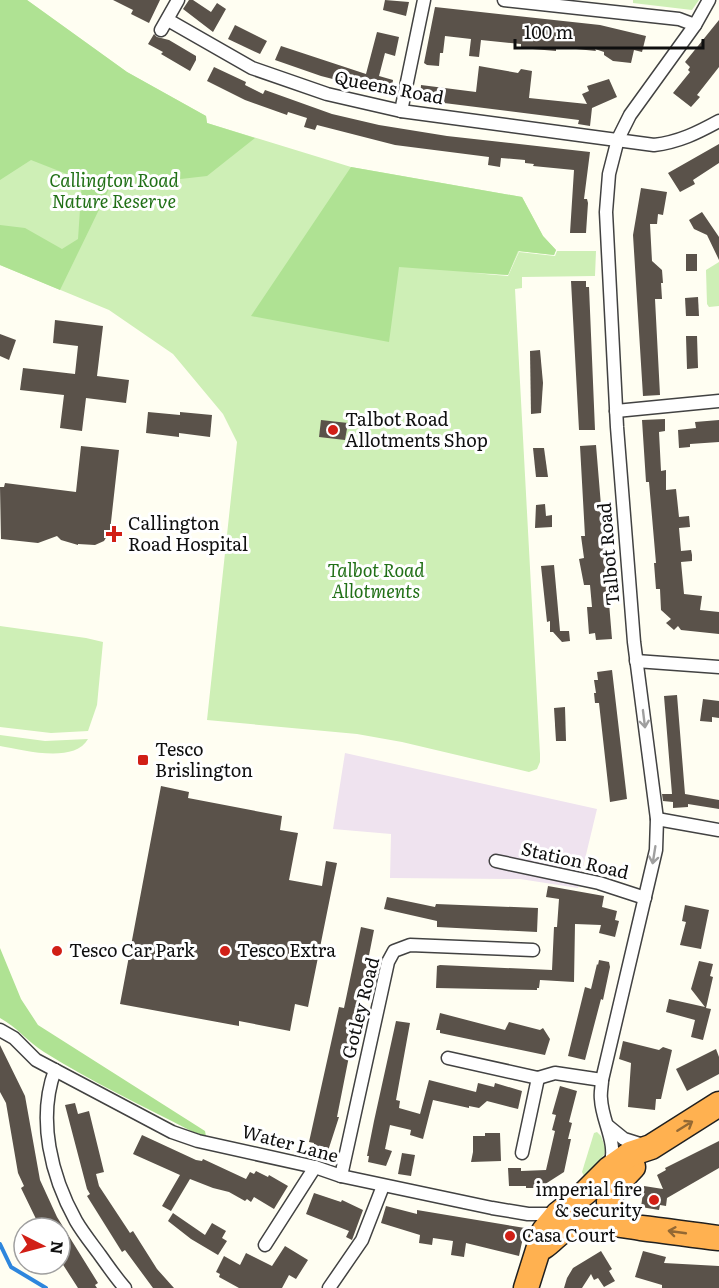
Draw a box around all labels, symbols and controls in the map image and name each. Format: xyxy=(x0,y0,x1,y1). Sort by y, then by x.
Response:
scale bar xyxy=(515,12,702,50)
text: 100 m xyxy=(524,18,573,45)
street label: Queens Road xyxy=(332,63,446,110)
park label: Callington Road Nature Reserve xyxy=(49,166,180,214)
place label: Talbot Road Allotments Shop xyxy=(345,405,488,453)
marker: Talbot Road Allotments Shop xyxy=(326,423,340,437)
street label: Talbot Road xyxy=(590,501,625,607)
place label: Callington Road Hospital xyxy=(128,509,248,557)
marker: Callington Road Hospital xyxy=(105,525,123,543)
park label: Talbot Road Allotments xyxy=(327,556,425,604)
one-way arrow xyxy=(638,709,649,729)
place label: Tesco Brislington xyxy=(155,735,253,783)
marker: Tesco Brislington xyxy=(136,753,150,767)
street label: Station Road xyxy=(519,834,632,885)
one-way arrow xyxy=(649,844,660,864)
place label: Tesco Car Park xyxy=(69,936,196,963)
place label: Tesco Extra xyxy=(237,936,336,963)
marker: Tesco Car Park xyxy=(50,944,64,958)
marker: Tesco Extra xyxy=(218,944,232,958)
street label: Gotley Road xyxy=(334,954,385,1061)
street label: Water Lane xyxy=(239,1117,342,1168)
one-way arrow xyxy=(676,1119,693,1131)
place label: imperial fire & security xyxy=(536,1175,643,1223)
marker: imperial fire & security xyxy=(647,1193,661,1207)
north arrow xyxy=(12,1216,72,1276)
place label: Casa Court xyxy=(522,1221,616,1248)
one-way arrow xyxy=(668,1227,687,1238)
marker: Casa Court xyxy=(503,1229,517,1243)
text: N xyxy=(45,1240,71,1256)

